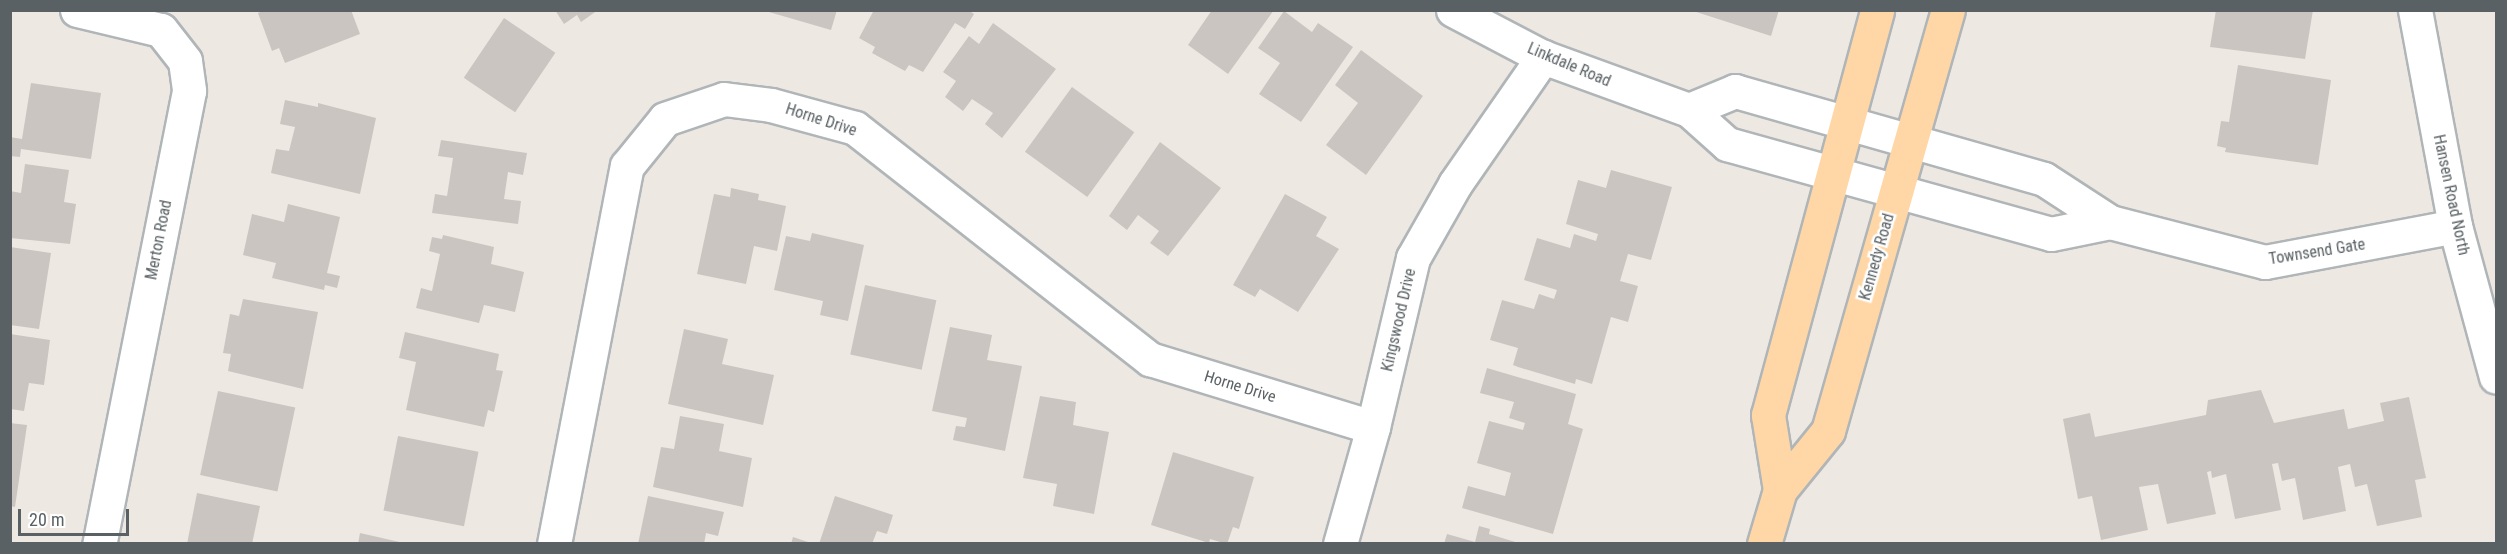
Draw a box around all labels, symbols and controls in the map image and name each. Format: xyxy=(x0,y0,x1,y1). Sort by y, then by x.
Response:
street label: Linkdale Road xyxy=(1524,39,1614,91)
street label: Horne Drive xyxy=(783,99,859,141)
street label: Hansen Road North xyxy=(2429,133,2473,257)
street label: Merton Road xyxy=(142,198,176,282)
street label: Kennedy Road xyxy=(1855,211,1899,303)
street label: Townsend Gate xyxy=(2267,235,2367,269)
street label: Kingswood Drive xyxy=(1378,267,1420,373)
street label: Horne Drive xyxy=(1202,367,1278,407)
scale bar xyxy=(21,497,132,535)
text: 20 m xyxy=(29,509,64,530)

